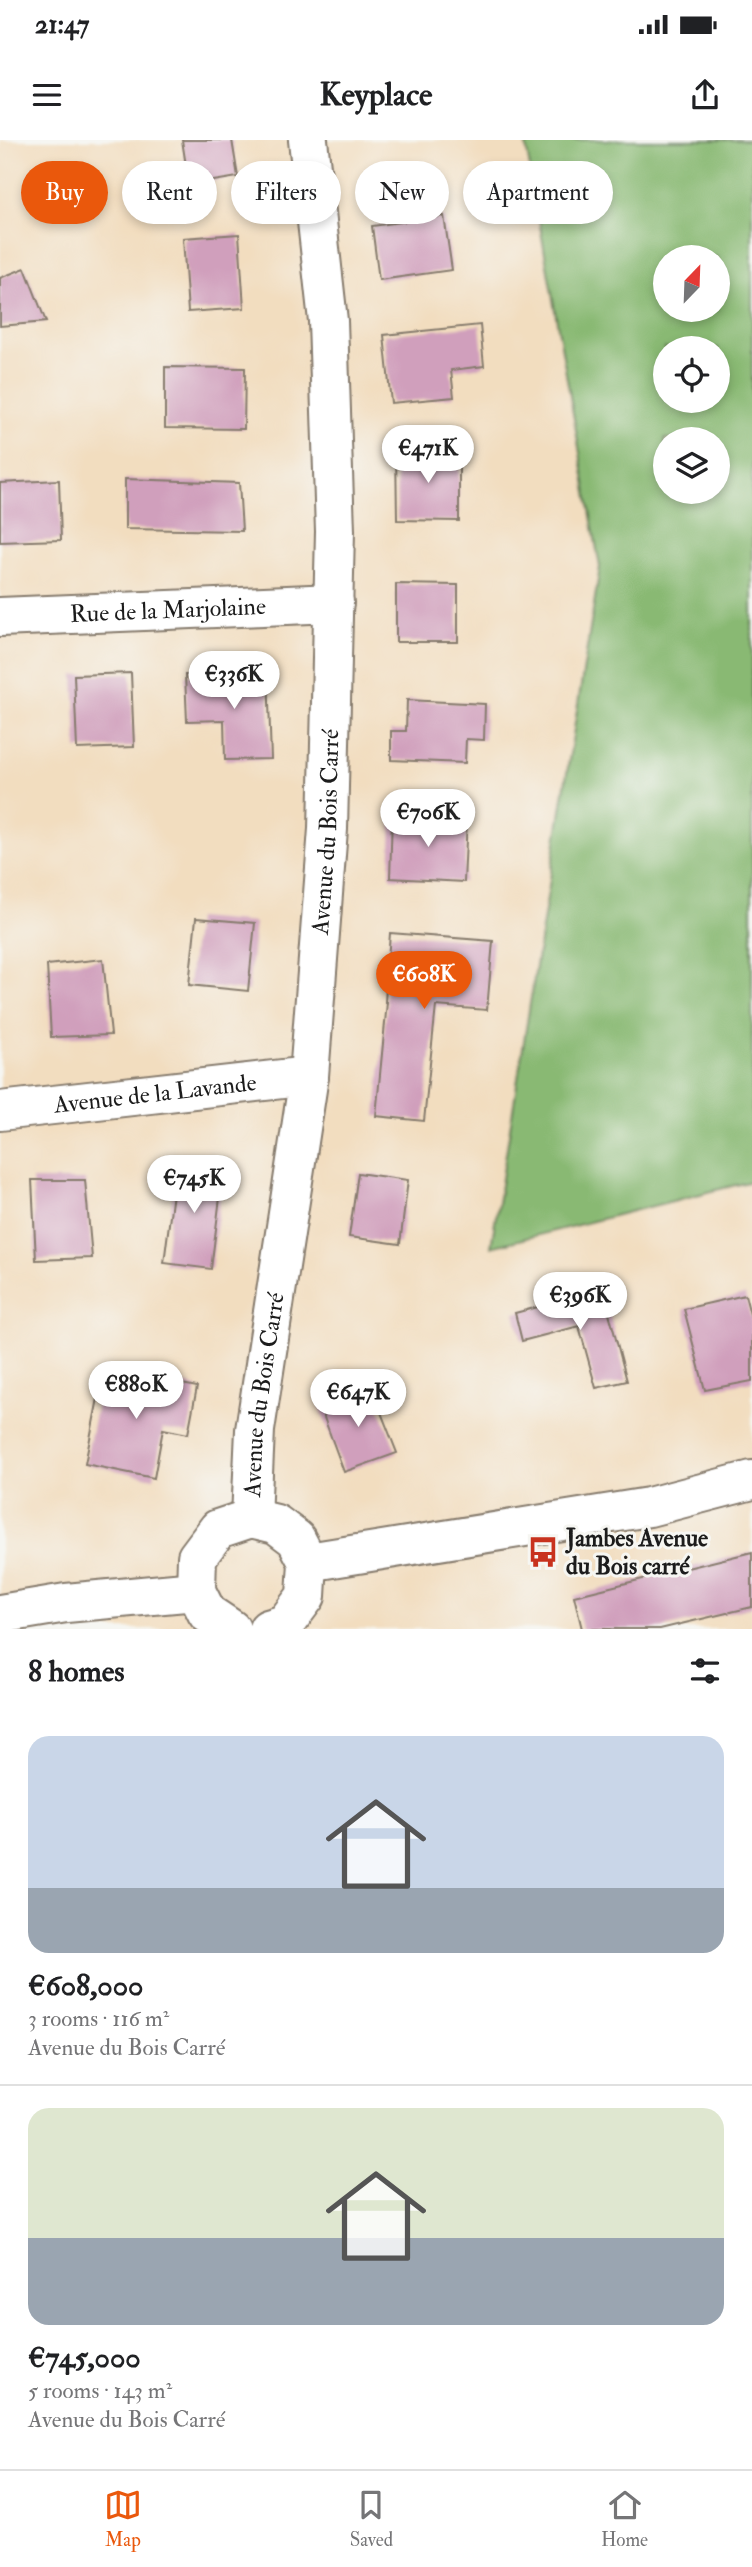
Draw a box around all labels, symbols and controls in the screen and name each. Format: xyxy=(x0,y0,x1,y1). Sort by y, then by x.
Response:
text: 21:47 xyxy=(35,9,89,41)
text: Keyplace xyxy=(320,75,432,115)
icon: menu xyxy=(28,76,66,114)
icon: share xyxy=(686,76,724,114)
chip: Buy xyxy=(21,161,108,224)
chip: Rent xyxy=(122,161,217,224)
chip: Filters xyxy=(231,161,341,224)
chip: New xyxy=(355,161,449,224)
chip: Apartment xyxy=(463,161,613,224)
north arrow xyxy=(653,245,730,322)
map controls xyxy=(653,245,730,504)
button: locate xyxy=(653,336,730,413)
pin: €471K xyxy=(379,426,477,485)
button: layers xyxy=(653,427,730,504)
text: €471K xyxy=(398,433,458,462)
street label: Rue de la Marjolaine xyxy=(69,591,267,630)
pin: €336K xyxy=(185,652,283,711)
text: €336K xyxy=(205,659,263,688)
street label: Avenue du Bois Carré xyxy=(305,728,346,937)
pin: €706K xyxy=(379,790,477,849)
text: €706K xyxy=(396,797,460,826)
pin: €608K xyxy=(375,952,473,1011)
text: €608K xyxy=(392,959,456,988)
street label: Avenue de la Lavande xyxy=(51,1067,258,1121)
pin: €745K xyxy=(145,1156,243,1215)
text: €745K xyxy=(163,1163,225,1192)
pin: €396K xyxy=(531,1272,629,1332)
text: €396K xyxy=(549,1280,611,1309)
street label: Avenue du Bois Carré xyxy=(237,1289,292,1499)
pin: €880K xyxy=(87,1362,185,1421)
text: €880K xyxy=(105,1369,167,1398)
pin: €647K xyxy=(309,1370,407,1429)
text: €647K xyxy=(326,1377,390,1406)
place label: Jambes Avenue du Bois carré xyxy=(565,1523,708,1582)
bus stop icon: Jambes Avenue du Bois carré xyxy=(526,1535,560,1569)
icon: filters xyxy=(686,1652,724,1690)
text: 8 homes xyxy=(28,1653,125,1690)
icon: home xyxy=(313,1781,439,1907)
text: €608,000 xyxy=(28,1967,143,2004)
text: 3 rooms · 116 m² xyxy=(28,2004,169,2033)
text: Avenue du Bois Carré xyxy=(28,2033,225,2062)
icon: home xyxy=(313,2153,439,2279)
text: €745,000 xyxy=(28,2339,141,2376)
text: 5 rooms · 143 m² xyxy=(28,2376,172,2405)
text: Avenue du Bois Carré xyxy=(28,2405,225,2434)
tab: Map xyxy=(104,2486,142,2552)
tab: Saved xyxy=(350,2486,393,2552)
tab: Home xyxy=(601,2486,648,2552)

